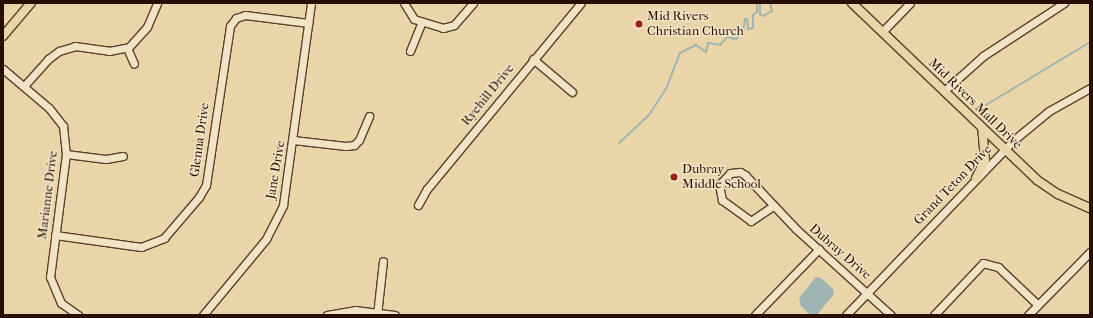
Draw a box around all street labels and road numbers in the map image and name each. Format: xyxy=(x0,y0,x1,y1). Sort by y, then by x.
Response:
street label: Mid Rivers Mall Drive xyxy=(925,55,1025,153)
street label: Ryehill Drive xyxy=(458,61,518,129)
street label: Glenna Drive xyxy=(187,102,213,178)
street label: Jane Drive xyxy=(263,140,289,200)
street label: Grand Teton Drive xyxy=(911,142,995,228)
street label: Marianne Drive xyxy=(35,150,61,240)
street label: Dubray Drive xyxy=(806,221,874,283)

